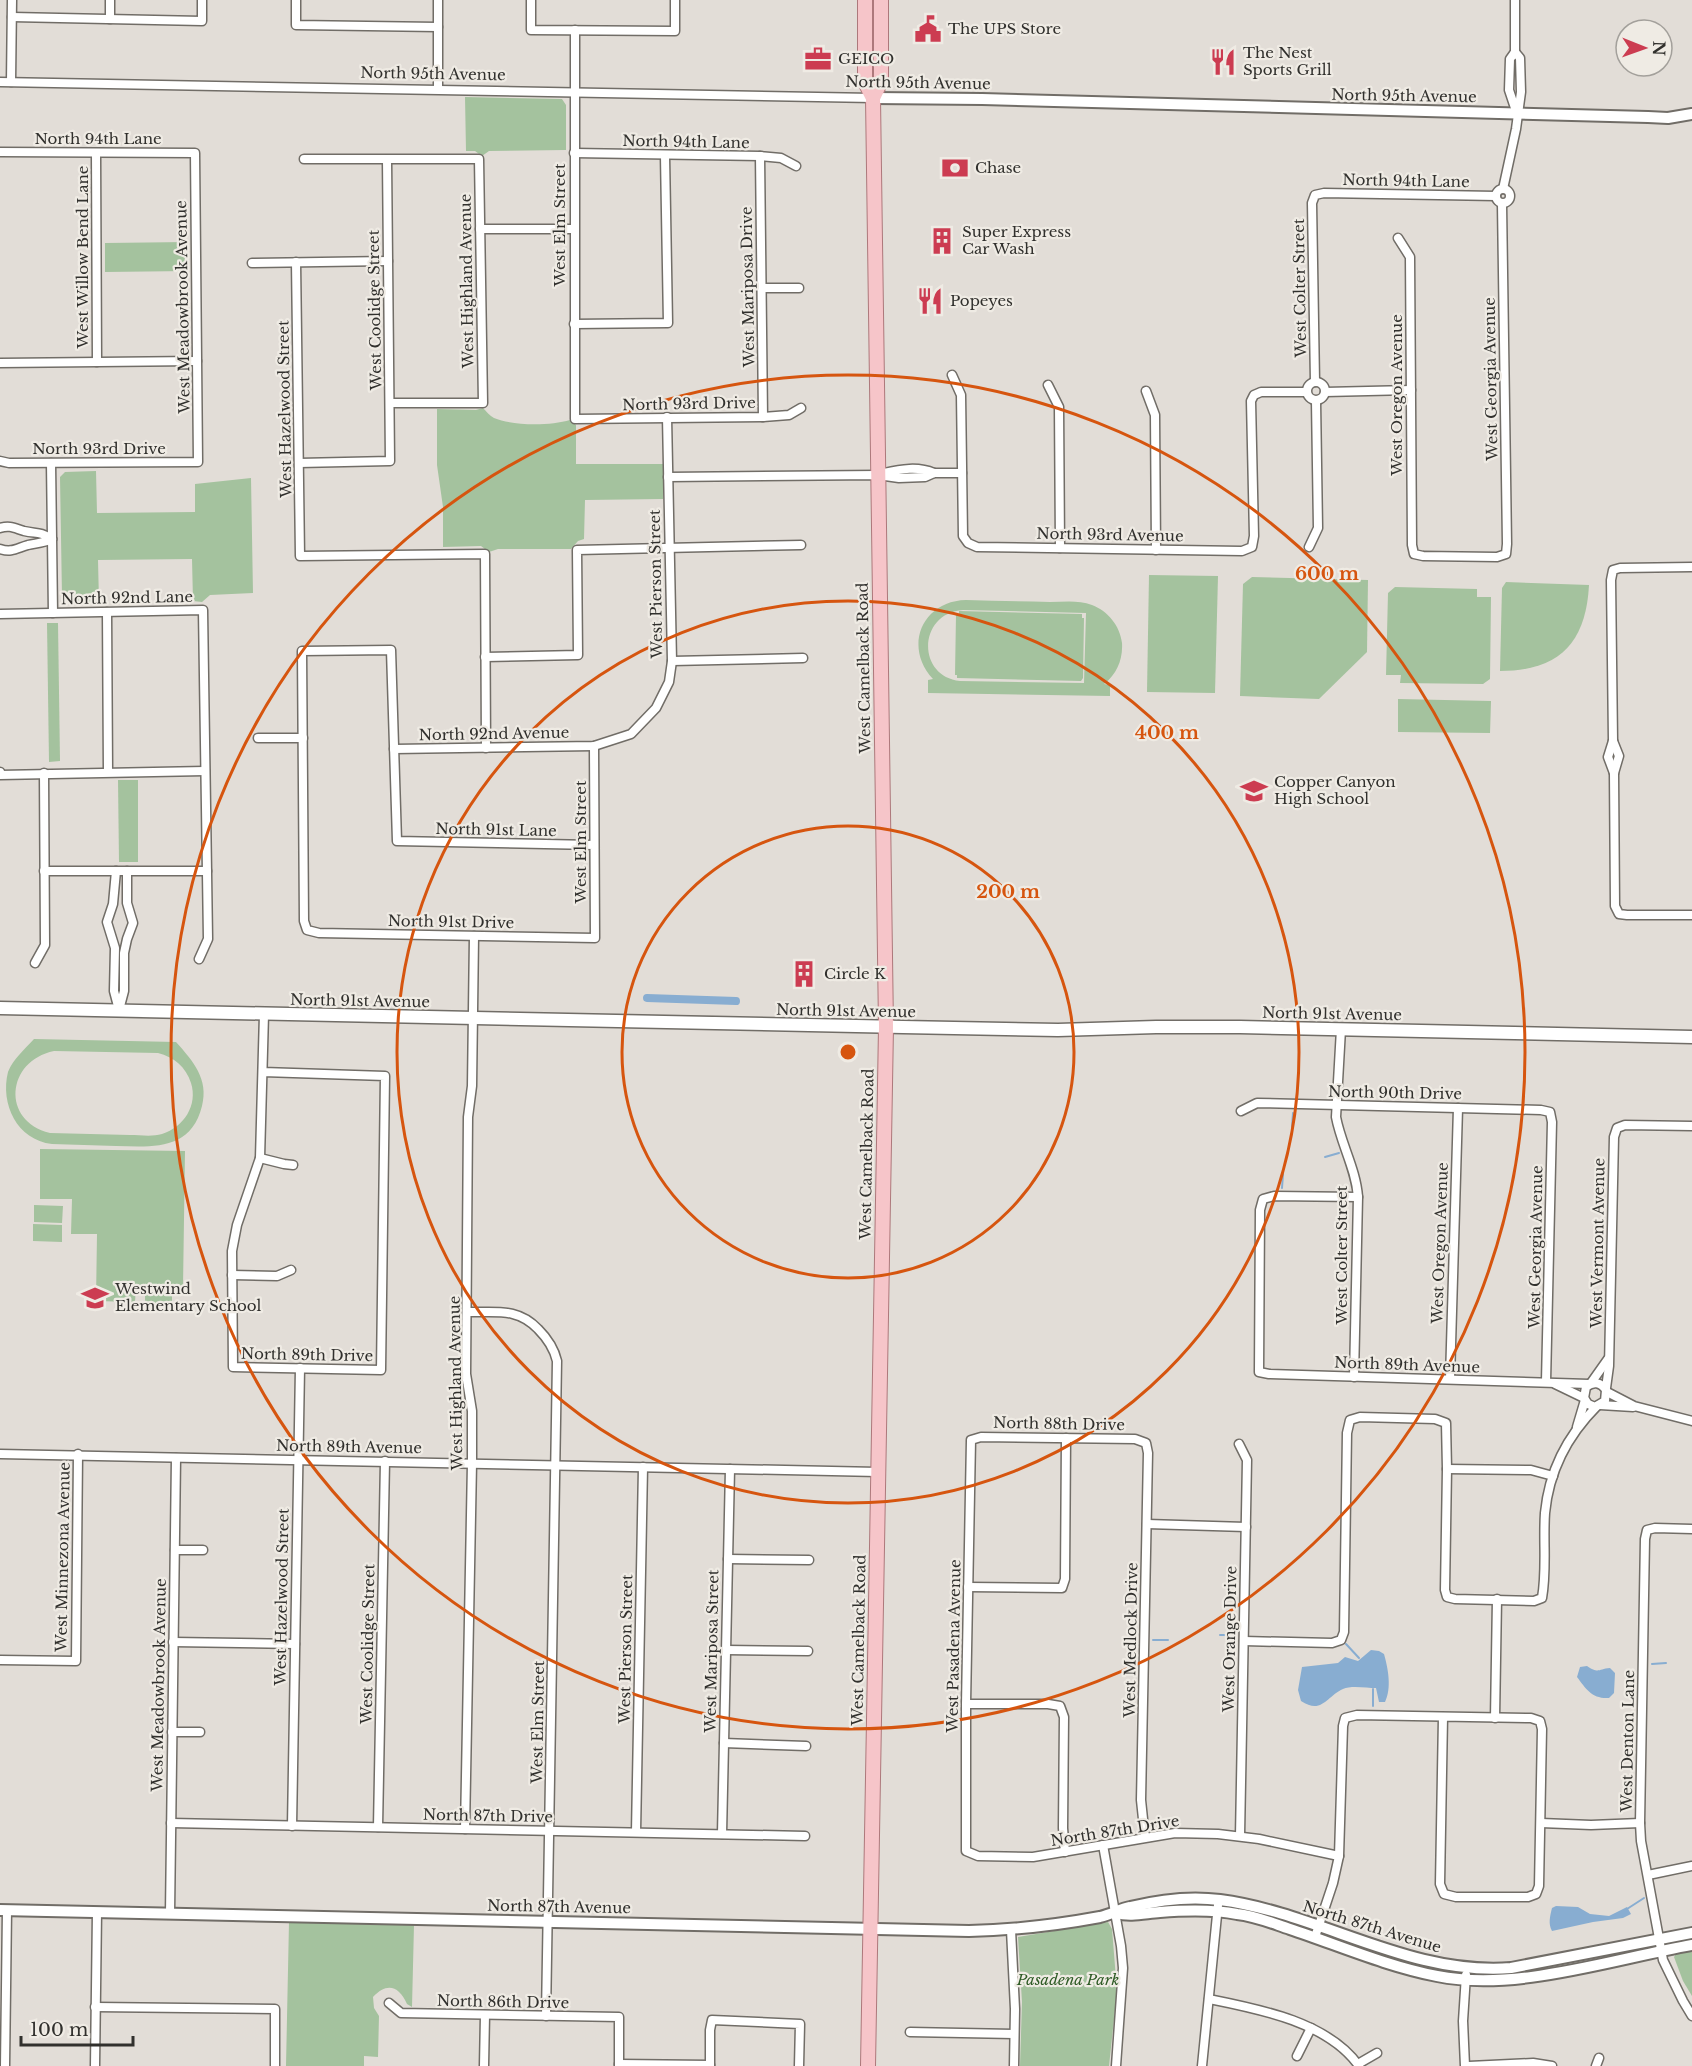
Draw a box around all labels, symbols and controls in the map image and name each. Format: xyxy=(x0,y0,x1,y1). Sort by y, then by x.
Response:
public building icon: The UPS Store xyxy=(913,14,943,44)
north arrow xyxy=(1614,18,1674,78)
place label: The UPS Store xyxy=(948,19,1061,38)
text: N xyxy=(1649,41,1669,56)
place label: The Nest Sports Grill xyxy=(1243,43,1332,79)
office icon: GEICO xyxy=(803,44,833,74)
restaurant icon: The Nest Sports Grill xyxy=(1208,47,1238,77)
place label: GEICO xyxy=(838,49,894,68)
street label: North 95th Avenue xyxy=(360,63,506,84)
street label: North 95th Avenue xyxy=(845,72,991,93)
street label: North 95th Avenue xyxy=(1331,85,1477,106)
street label: North 94th Lane xyxy=(34,129,162,148)
street label: North 94th Lane xyxy=(622,131,750,152)
bank icon: Chase xyxy=(940,153,970,183)
place label: Chase xyxy=(975,158,1021,177)
street label: West Elm Street xyxy=(550,163,569,288)
street label: West Willow Bend Lane xyxy=(73,166,92,349)
street label: North 94th Lane xyxy=(1342,170,1470,191)
street label: West Highland Avenue xyxy=(455,194,478,369)
street label: West Meadowbrook Avenue xyxy=(171,200,194,415)
street label: West Mariposa Drive xyxy=(737,206,758,369)
street label: West Colter Street xyxy=(1289,218,1310,359)
place label: Super Express Car Wash xyxy=(962,222,1071,258)
building icon: Super Express Car Wash xyxy=(927,226,957,256)
street label: West Coolidge Street xyxy=(364,229,385,391)
restaurant icon: Popeyes xyxy=(915,286,945,316)
place label: Popeyes xyxy=(950,291,1013,310)
street label: West Georgia Avenue xyxy=(1480,297,1501,462)
street label: West Oregon Avenue xyxy=(1387,314,1406,477)
street label: West Hazelwood Street xyxy=(273,320,296,499)
street label: North 93rd Drive xyxy=(622,393,756,414)
street label: North 93rd Drive xyxy=(32,439,166,458)
street label: West Pierson Street xyxy=(645,509,666,660)
street label: North 93rd Avenue xyxy=(1036,524,1184,545)
text: 600 m xyxy=(1295,563,1359,585)
street label: West Camelback Road xyxy=(853,582,875,755)
street label: North 92nd Lane xyxy=(61,587,193,608)
text: 400 m xyxy=(1135,722,1199,744)
street label: North 92nd Avenue xyxy=(419,723,569,744)
place label: Copper Canyon High School xyxy=(1274,772,1396,808)
school or university icon: Copper Canyon High School xyxy=(1239,776,1269,806)
street label: West Elm Street xyxy=(571,780,590,905)
street label: North 91st Lane xyxy=(435,819,557,840)
text: 200 m xyxy=(976,881,1040,903)
street label: North 91st Drive xyxy=(388,911,514,932)
building icon: Circle K xyxy=(789,959,819,989)
place label: Circle K xyxy=(824,964,886,983)
street label: North 91st Avenue xyxy=(290,990,430,1011)
street label: North 91st Avenue xyxy=(776,1000,916,1021)
street label: North 91st Avenue xyxy=(1262,1003,1402,1024)
centre of rings xyxy=(838,1042,858,1062)
street label: West Camelback Road xyxy=(855,1068,877,1241)
street label: North 90th Drive xyxy=(1328,1082,1462,1103)
street label: West Vermont Avenue xyxy=(1586,1158,1608,1329)
street label: West Oregon Avenue xyxy=(1427,1162,1452,1325)
street label: West Georgia Avenue xyxy=(1525,1165,1546,1330)
street label: West Colter Street xyxy=(1332,1185,1351,1326)
place label: Westwind Elementary School xyxy=(114,1279,262,1315)
school or university icon: Westwind Elementary School xyxy=(80,1283,110,1313)
street label: West Highland Avenue xyxy=(444,1296,467,1471)
street label: North 89th Drive xyxy=(241,1344,373,1365)
street label: North 89th Avenue xyxy=(1334,1352,1480,1377)
street label: North 88th Drive xyxy=(993,1413,1125,1434)
street label: North 89th Avenue xyxy=(276,1436,422,1457)
street label: West Minnezona Avenue xyxy=(51,1462,74,1653)
street label: West Hazelwood Street xyxy=(270,1508,293,1687)
street label: West Camelback Road xyxy=(847,1554,869,1727)
street label: West Pasadena Avenue xyxy=(942,1559,965,1734)
street label: West Medlock Drive xyxy=(1120,1562,1141,1719)
street label: West Coolidge Street xyxy=(357,1563,378,1725)
street label: West Orange Drive xyxy=(1219,1566,1240,1713)
street label: West Mariposa Street xyxy=(701,1569,722,1734)
street label: West Pierson Street xyxy=(615,1574,636,1725)
street label: West Meadowbrook Avenue xyxy=(147,1578,170,1793)
street label: West Elm Street xyxy=(527,1660,548,1785)
street label: West Denton Lane xyxy=(1617,1670,1638,1813)
street label: North 87th Drive xyxy=(423,1805,553,1826)
street label: North 87th Drive xyxy=(1049,1811,1181,1850)
street label: North 87th Avenue xyxy=(487,1896,631,1917)
street label: North 87th Avenue xyxy=(1301,1896,1444,1957)
park label: Pasadena Park xyxy=(1016,1970,1119,1989)
street label: North 86th Drive xyxy=(437,1991,569,2012)
scale bar xyxy=(21,2009,134,2047)
text: 100 m xyxy=(30,2019,88,2041)

